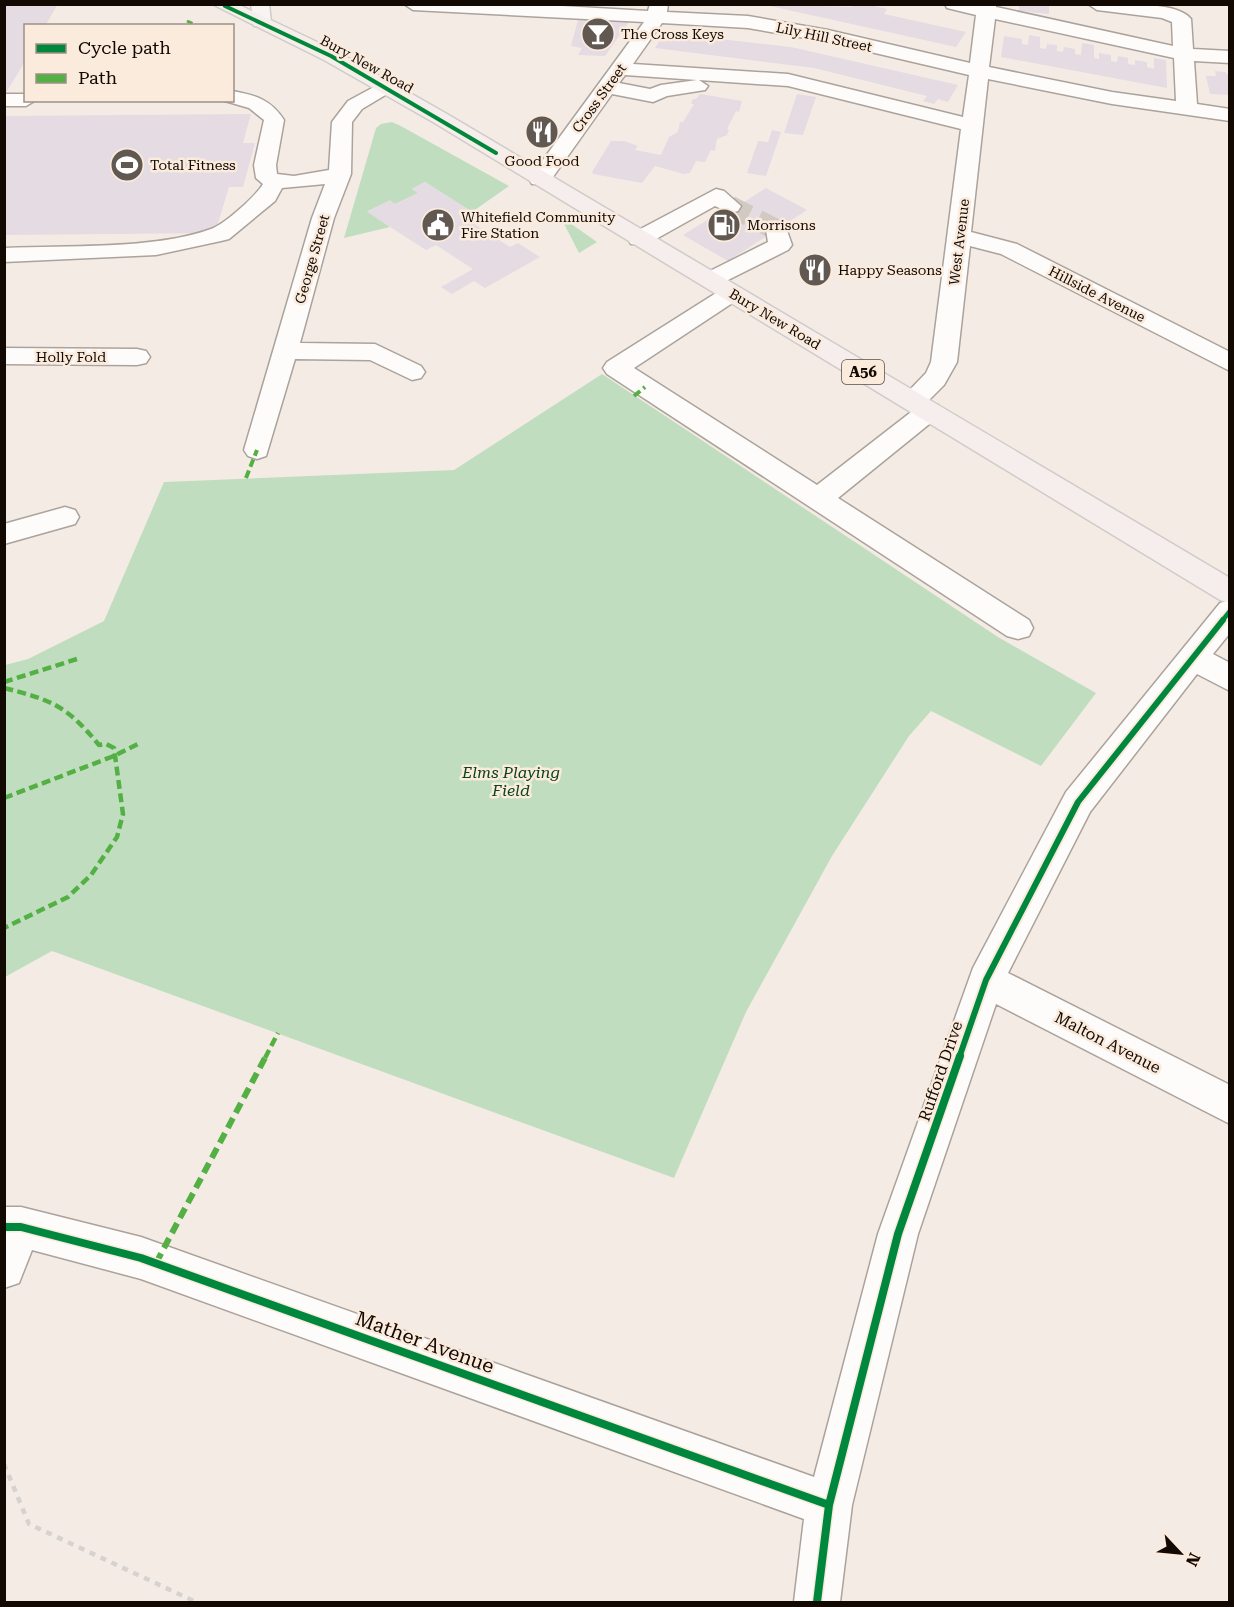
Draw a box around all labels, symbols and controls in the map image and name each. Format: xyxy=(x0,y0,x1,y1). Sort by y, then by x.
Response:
bar icon: The Cross Keys xyxy=(580,16,616,52)
street label: Lily Hill Street xyxy=(775,19,873,55)
legend xyxy=(24,24,234,102)
place label: The Cross Keys xyxy=(621,26,724,42)
street label: Bury New Road xyxy=(318,32,416,96)
text: Cycle path xyxy=(78,37,171,58)
street label: Cross Street xyxy=(569,60,629,136)
text: Path xyxy=(78,67,117,88)
restaurant icon: Good Food xyxy=(524,114,560,150)
sports icon: Total Fitness xyxy=(109,147,145,183)
place label: Good Food xyxy=(505,153,579,169)
place label: Total Fitness xyxy=(150,157,236,173)
street label: West Avenue xyxy=(946,198,972,286)
public building icon: Whitefield Community Fire Station xyxy=(420,207,456,243)
fuel station icon: Morrisons xyxy=(706,207,742,243)
place label: Whitefield Community Fire Station xyxy=(461,209,616,241)
street label: George Street xyxy=(292,213,332,305)
place label: Morrisons xyxy=(747,217,816,233)
restaurant icon: Happy Seasons xyxy=(797,252,833,288)
place label: Happy Seasons xyxy=(838,262,942,278)
street label: Hillside Avenue xyxy=(1046,263,1148,325)
street label: Bury New Road xyxy=(726,285,824,353)
street label: Holly Fold xyxy=(36,349,106,365)
road number: A56 xyxy=(842,360,884,384)
park label: Elms Playing Field xyxy=(461,763,560,800)
street label: Malton Avenue xyxy=(1052,1008,1164,1077)
street label: Rufford Drive xyxy=(914,1018,967,1124)
street label: Mather Avenue xyxy=(352,1306,498,1378)
north arrow xyxy=(1150,1523,1210,1583)
text: N xyxy=(1182,1550,1204,1569)

